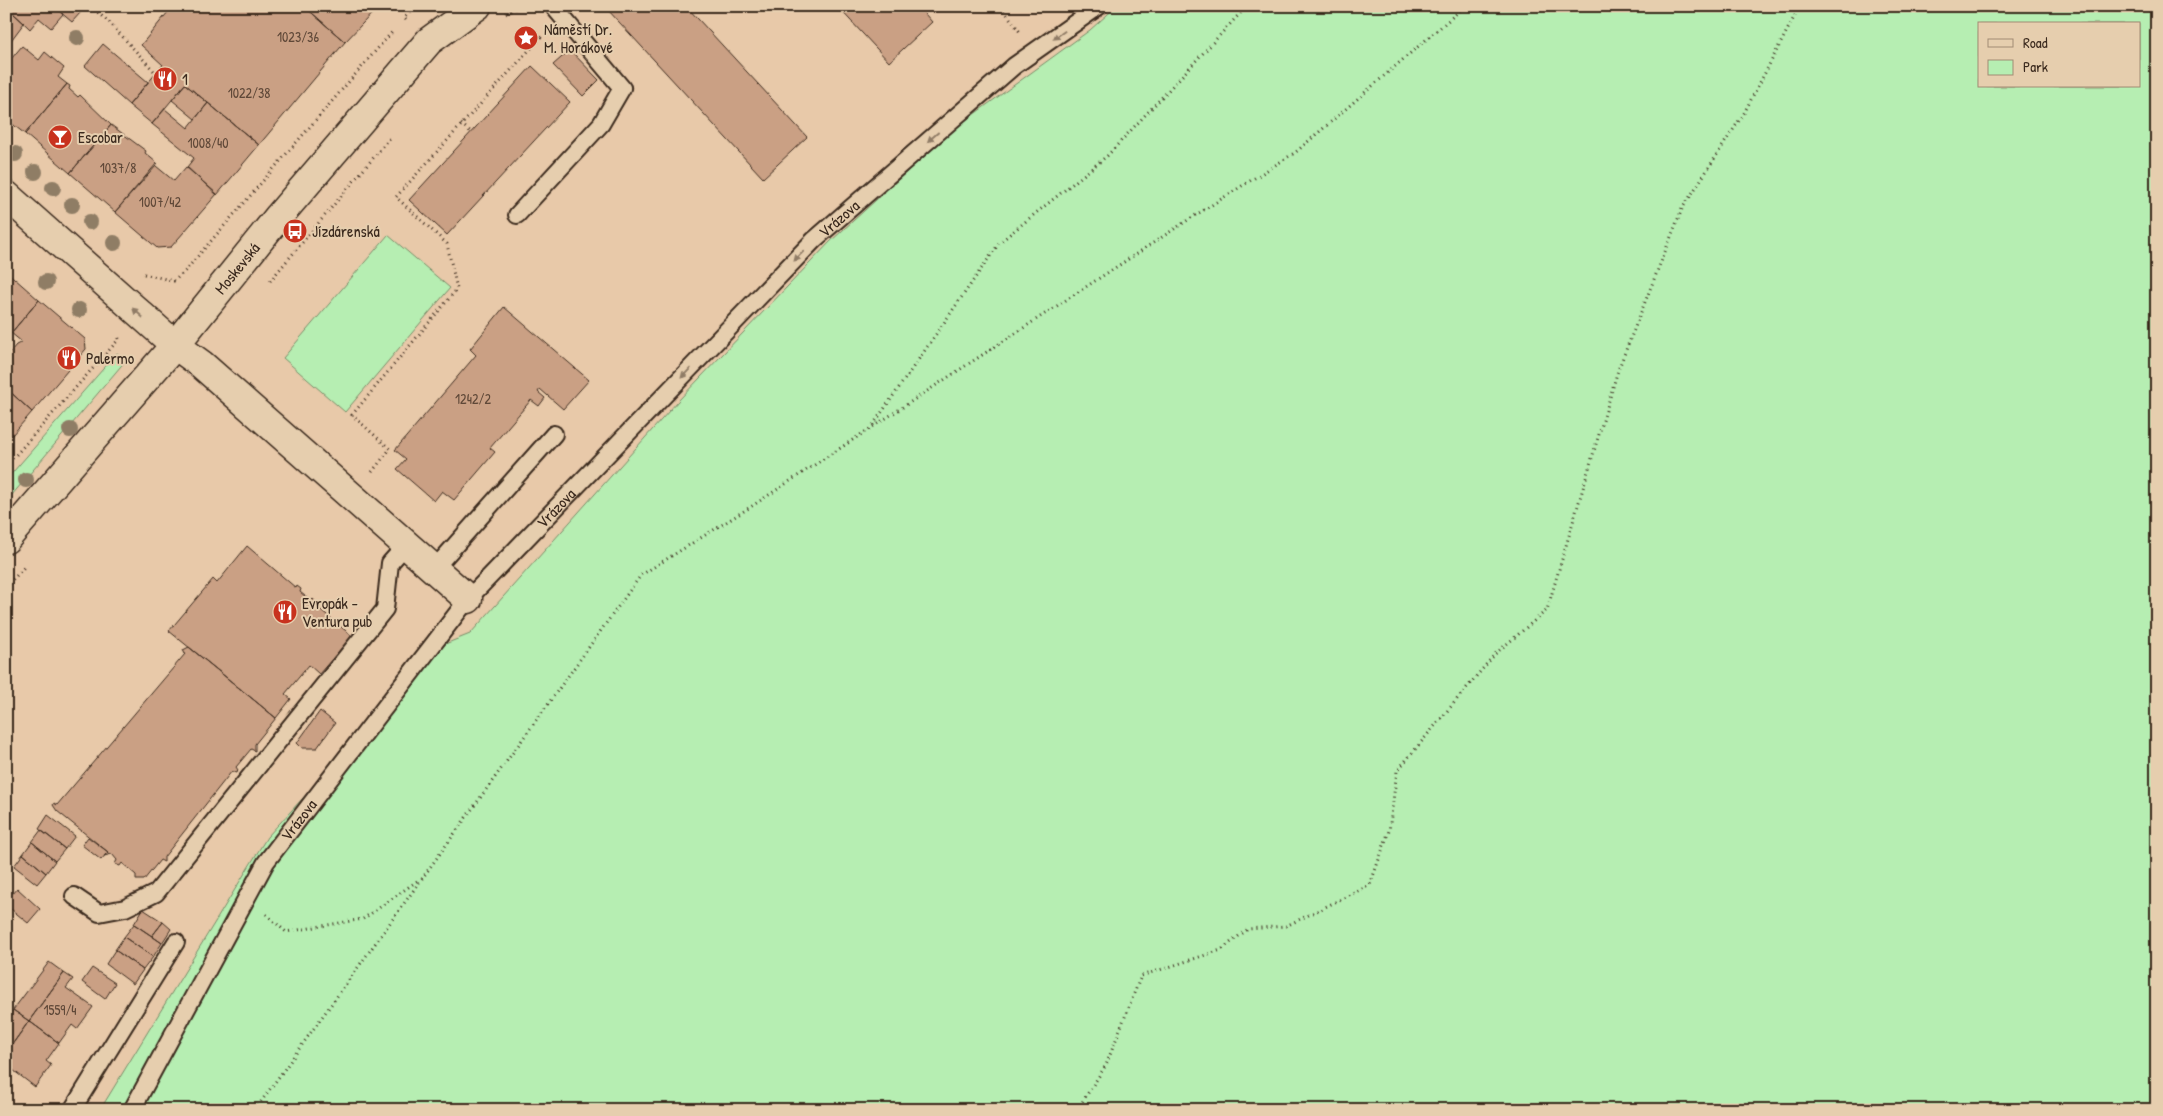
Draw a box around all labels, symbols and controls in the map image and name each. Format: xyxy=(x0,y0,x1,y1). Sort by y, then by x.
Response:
place label: Náměstí Dr. M. Horákové xyxy=(544,18,613,58)
legend xyxy=(1978,22,2140,88)
place icon: Náměstí Dr. M. Horákové xyxy=(513,25,539,51)
house number: 1023/36 xyxy=(277,27,319,46)
one-way arrow xyxy=(1053,30,1066,40)
text: Road xyxy=(2023,32,2048,53)
text: Park xyxy=(2023,56,2048,77)
restaurant icon: 1 xyxy=(152,66,178,92)
place label: 1 xyxy=(182,68,188,90)
house number: 1022/38 xyxy=(228,83,270,102)
bar icon: Escobar xyxy=(47,124,73,150)
place label: Escobar xyxy=(78,126,123,148)
one-way arrow xyxy=(927,131,940,142)
house number: 1008/40 xyxy=(187,133,229,152)
house number: 1037/8 xyxy=(100,158,136,177)
house number: 1007/42 xyxy=(139,192,182,211)
street label: Vrázova xyxy=(814,195,864,242)
bus stop icon: Jízdárenská xyxy=(282,218,308,244)
place label: Jízdárenská xyxy=(312,220,380,242)
street label: Moskevská xyxy=(209,238,265,299)
one-way arrow xyxy=(793,250,805,262)
one-way arrow xyxy=(133,307,145,319)
restaurant icon: Palermo xyxy=(56,345,82,371)
place label: Palermo xyxy=(86,347,135,369)
one-way arrow xyxy=(680,367,692,379)
house number: 1242/2 xyxy=(455,389,491,408)
street label: Vrázova xyxy=(531,483,580,533)
place label: Evropák - Ventura pub xyxy=(302,592,372,632)
restaurant icon: Evropák - Ventura pub xyxy=(272,599,298,625)
street label: Vrázova xyxy=(275,794,322,845)
house number: 1559/4 xyxy=(43,1000,77,1019)

